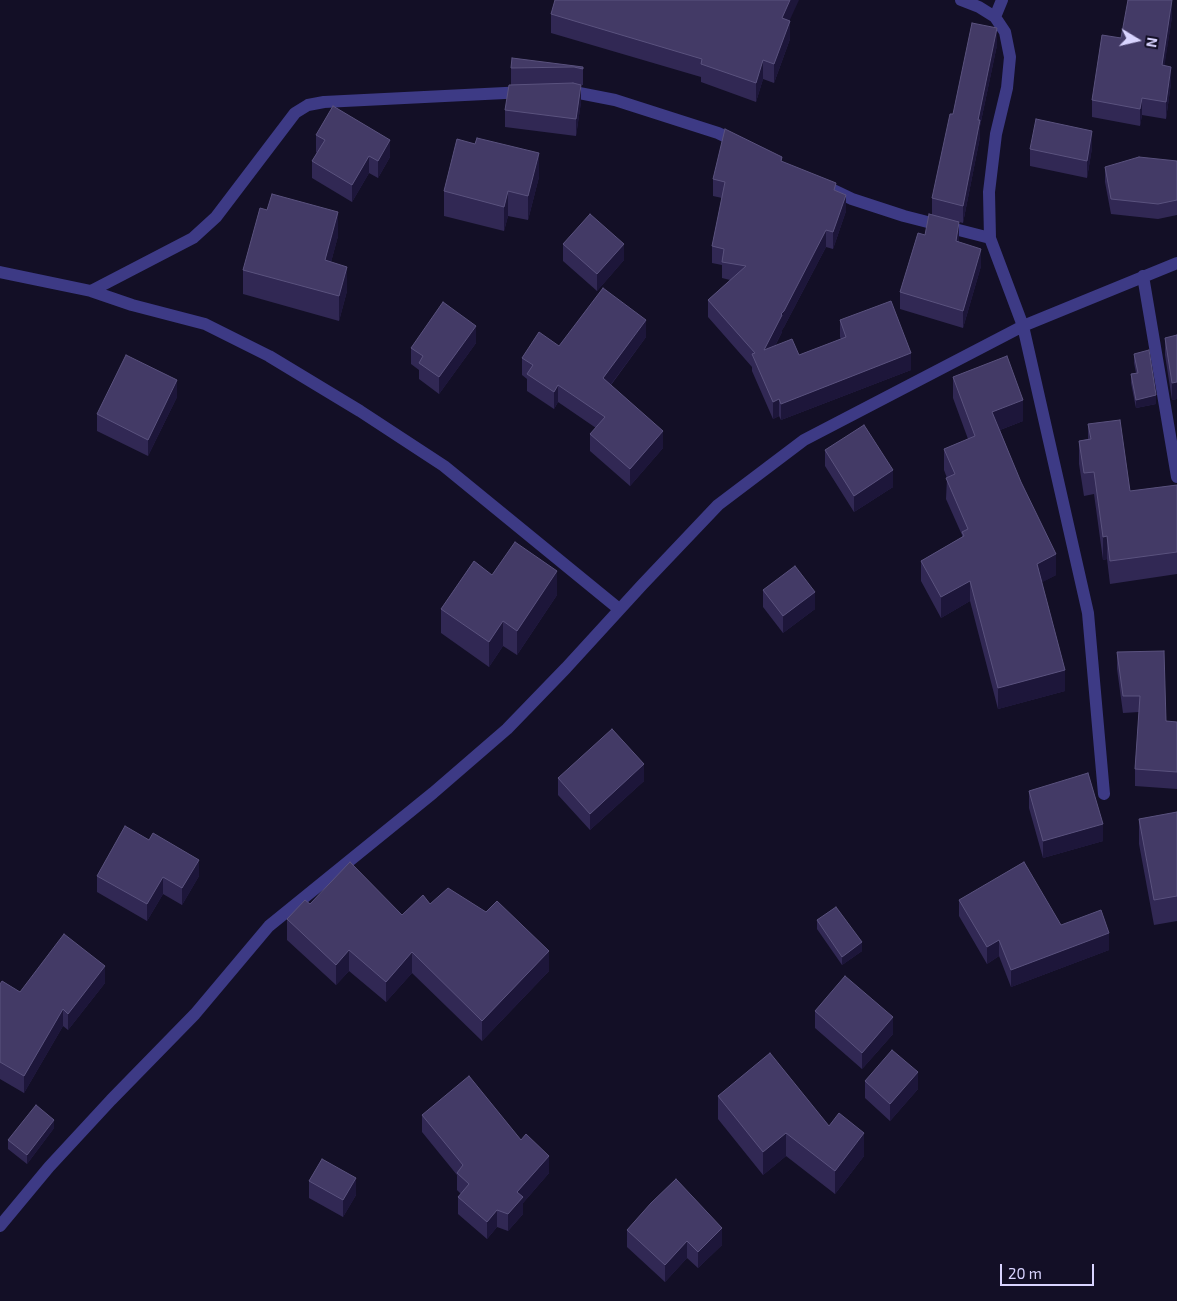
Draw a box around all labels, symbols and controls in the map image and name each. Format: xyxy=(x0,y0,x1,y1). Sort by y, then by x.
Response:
north arrow xyxy=(1112,15,1162,65)
text: N xyxy=(1143,36,1161,49)
scale bar xyxy=(1002,1254,1096,1286)
text: 20 m xyxy=(1008,1264,1042,1282)

